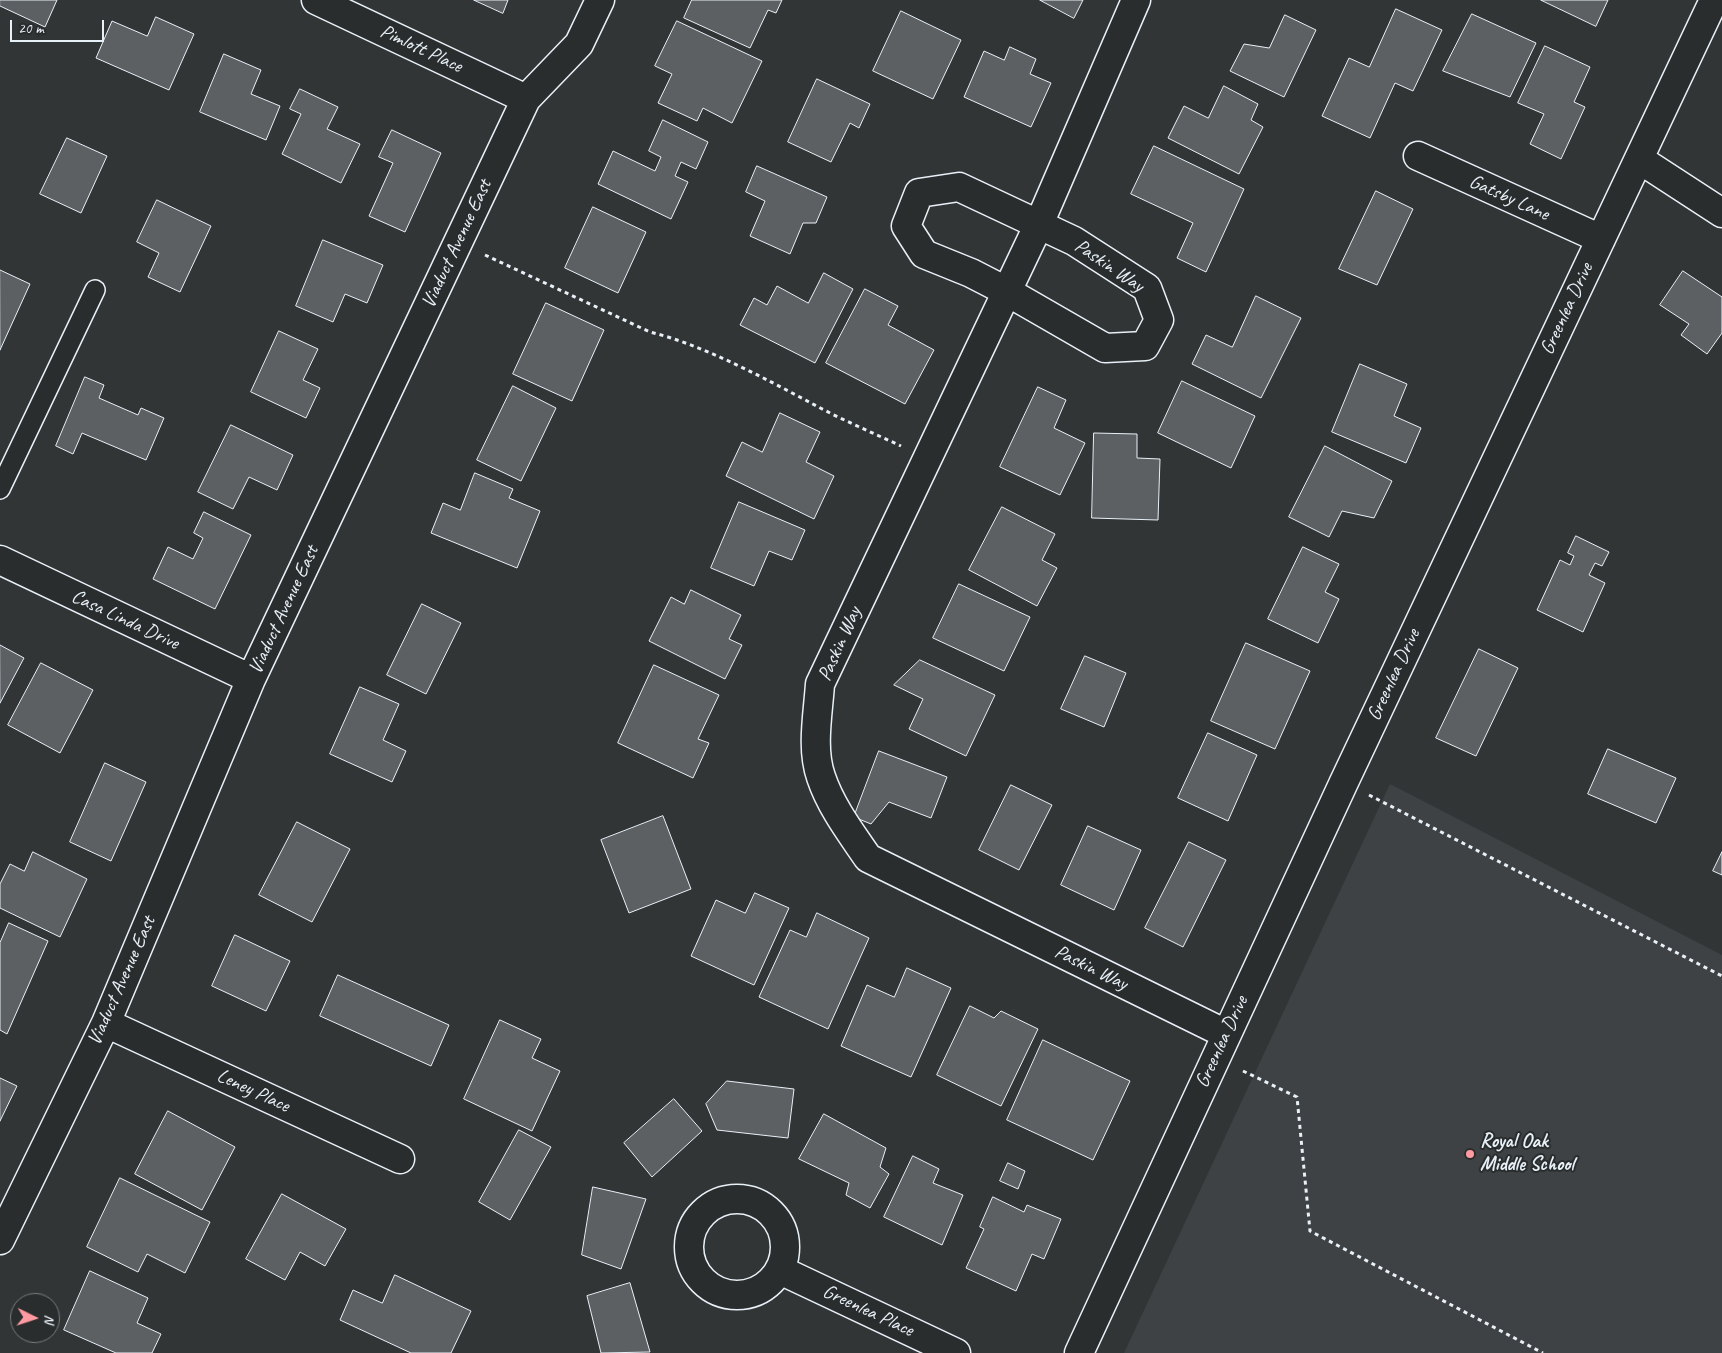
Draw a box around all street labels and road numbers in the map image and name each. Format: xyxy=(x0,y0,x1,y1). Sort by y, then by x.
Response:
street label: Pimlott Place xyxy=(376,20,466,78)
street label: Gatsby Lane xyxy=(1465,170,1553,226)
street label: Viaduct Avenue East xyxy=(417,176,497,312)
street label: Paskin Way xyxy=(1070,234,1148,298)
street label: Greenlea Drive xyxy=(1535,259,1599,359)
street label: Viaduct Avenue East xyxy=(244,542,324,678)
street label: Casa Linda Drive xyxy=(67,585,183,655)
street label: Paskin Way xyxy=(813,603,867,685)
street label: Greenlea Drive xyxy=(1362,625,1426,725)
street label: Viaduct Avenue East xyxy=(83,913,161,1049)
street label: Paskin Way xyxy=(1050,940,1132,996)
street label: Greenlea Drive xyxy=(1190,992,1254,1092)
street label: Leney Place xyxy=(213,1064,293,1118)
street label: Greenlea Place xyxy=(819,1280,917,1342)

